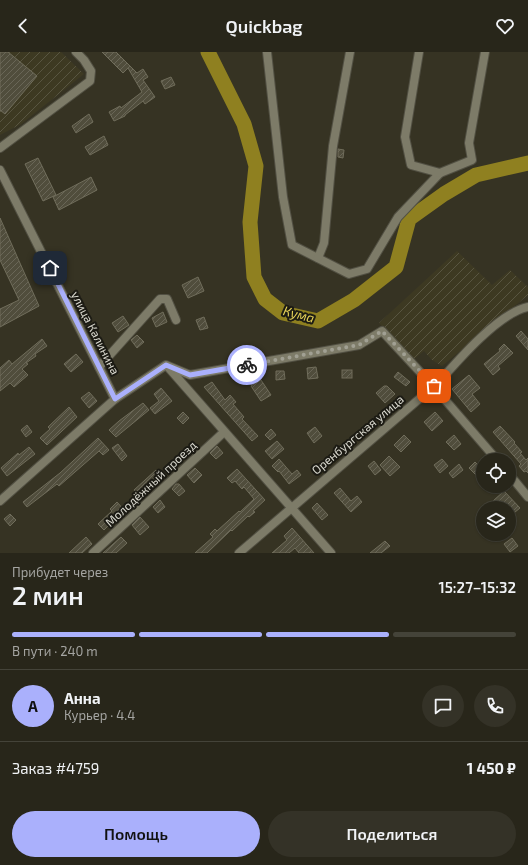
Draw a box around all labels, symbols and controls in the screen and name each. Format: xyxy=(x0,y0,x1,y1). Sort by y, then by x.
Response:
icon: back xyxy=(12,15,34,37)
text: Quickbag xyxy=(225,15,303,37)
icon: heart xyxy=(494,15,516,37)
pin xyxy=(33,251,67,285)
icon: home xyxy=(39,257,61,279)
street label: улица Калинина xyxy=(68,289,123,377)
water label: Кума xyxy=(282,302,316,326)
courier xyxy=(227,345,267,385)
icon: bike xyxy=(236,354,258,376)
pin xyxy=(417,369,451,403)
icon: bag xyxy=(423,375,445,397)
street label: Оренбургская улица xyxy=(309,392,407,478)
street label: Молодёжный проезд xyxy=(102,438,199,529)
map controls xyxy=(476,453,516,541)
button: locate xyxy=(476,453,516,493)
button: layers xyxy=(476,501,516,541)
text: Прибудет через xyxy=(12,564,108,580)
text: 15:27–15:32 xyxy=(438,578,516,596)
text: 2 мин xyxy=(12,579,84,610)
text: В пути · 240 m xyxy=(12,643,98,659)
button: chat xyxy=(422,685,464,727)
button: phone xyxy=(474,685,516,727)
text: Анна xyxy=(64,689,101,707)
text: А xyxy=(28,697,38,715)
text: Курьер · 4.4 xyxy=(64,707,135,723)
text: Заказ #4759 xyxy=(12,759,99,777)
text: 1 450 ₽ xyxy=(467,759,516,777)
button: Помощь xyxy=(12,811,260,857)
button: Поделиться xyxy=(268,811,516,857)

